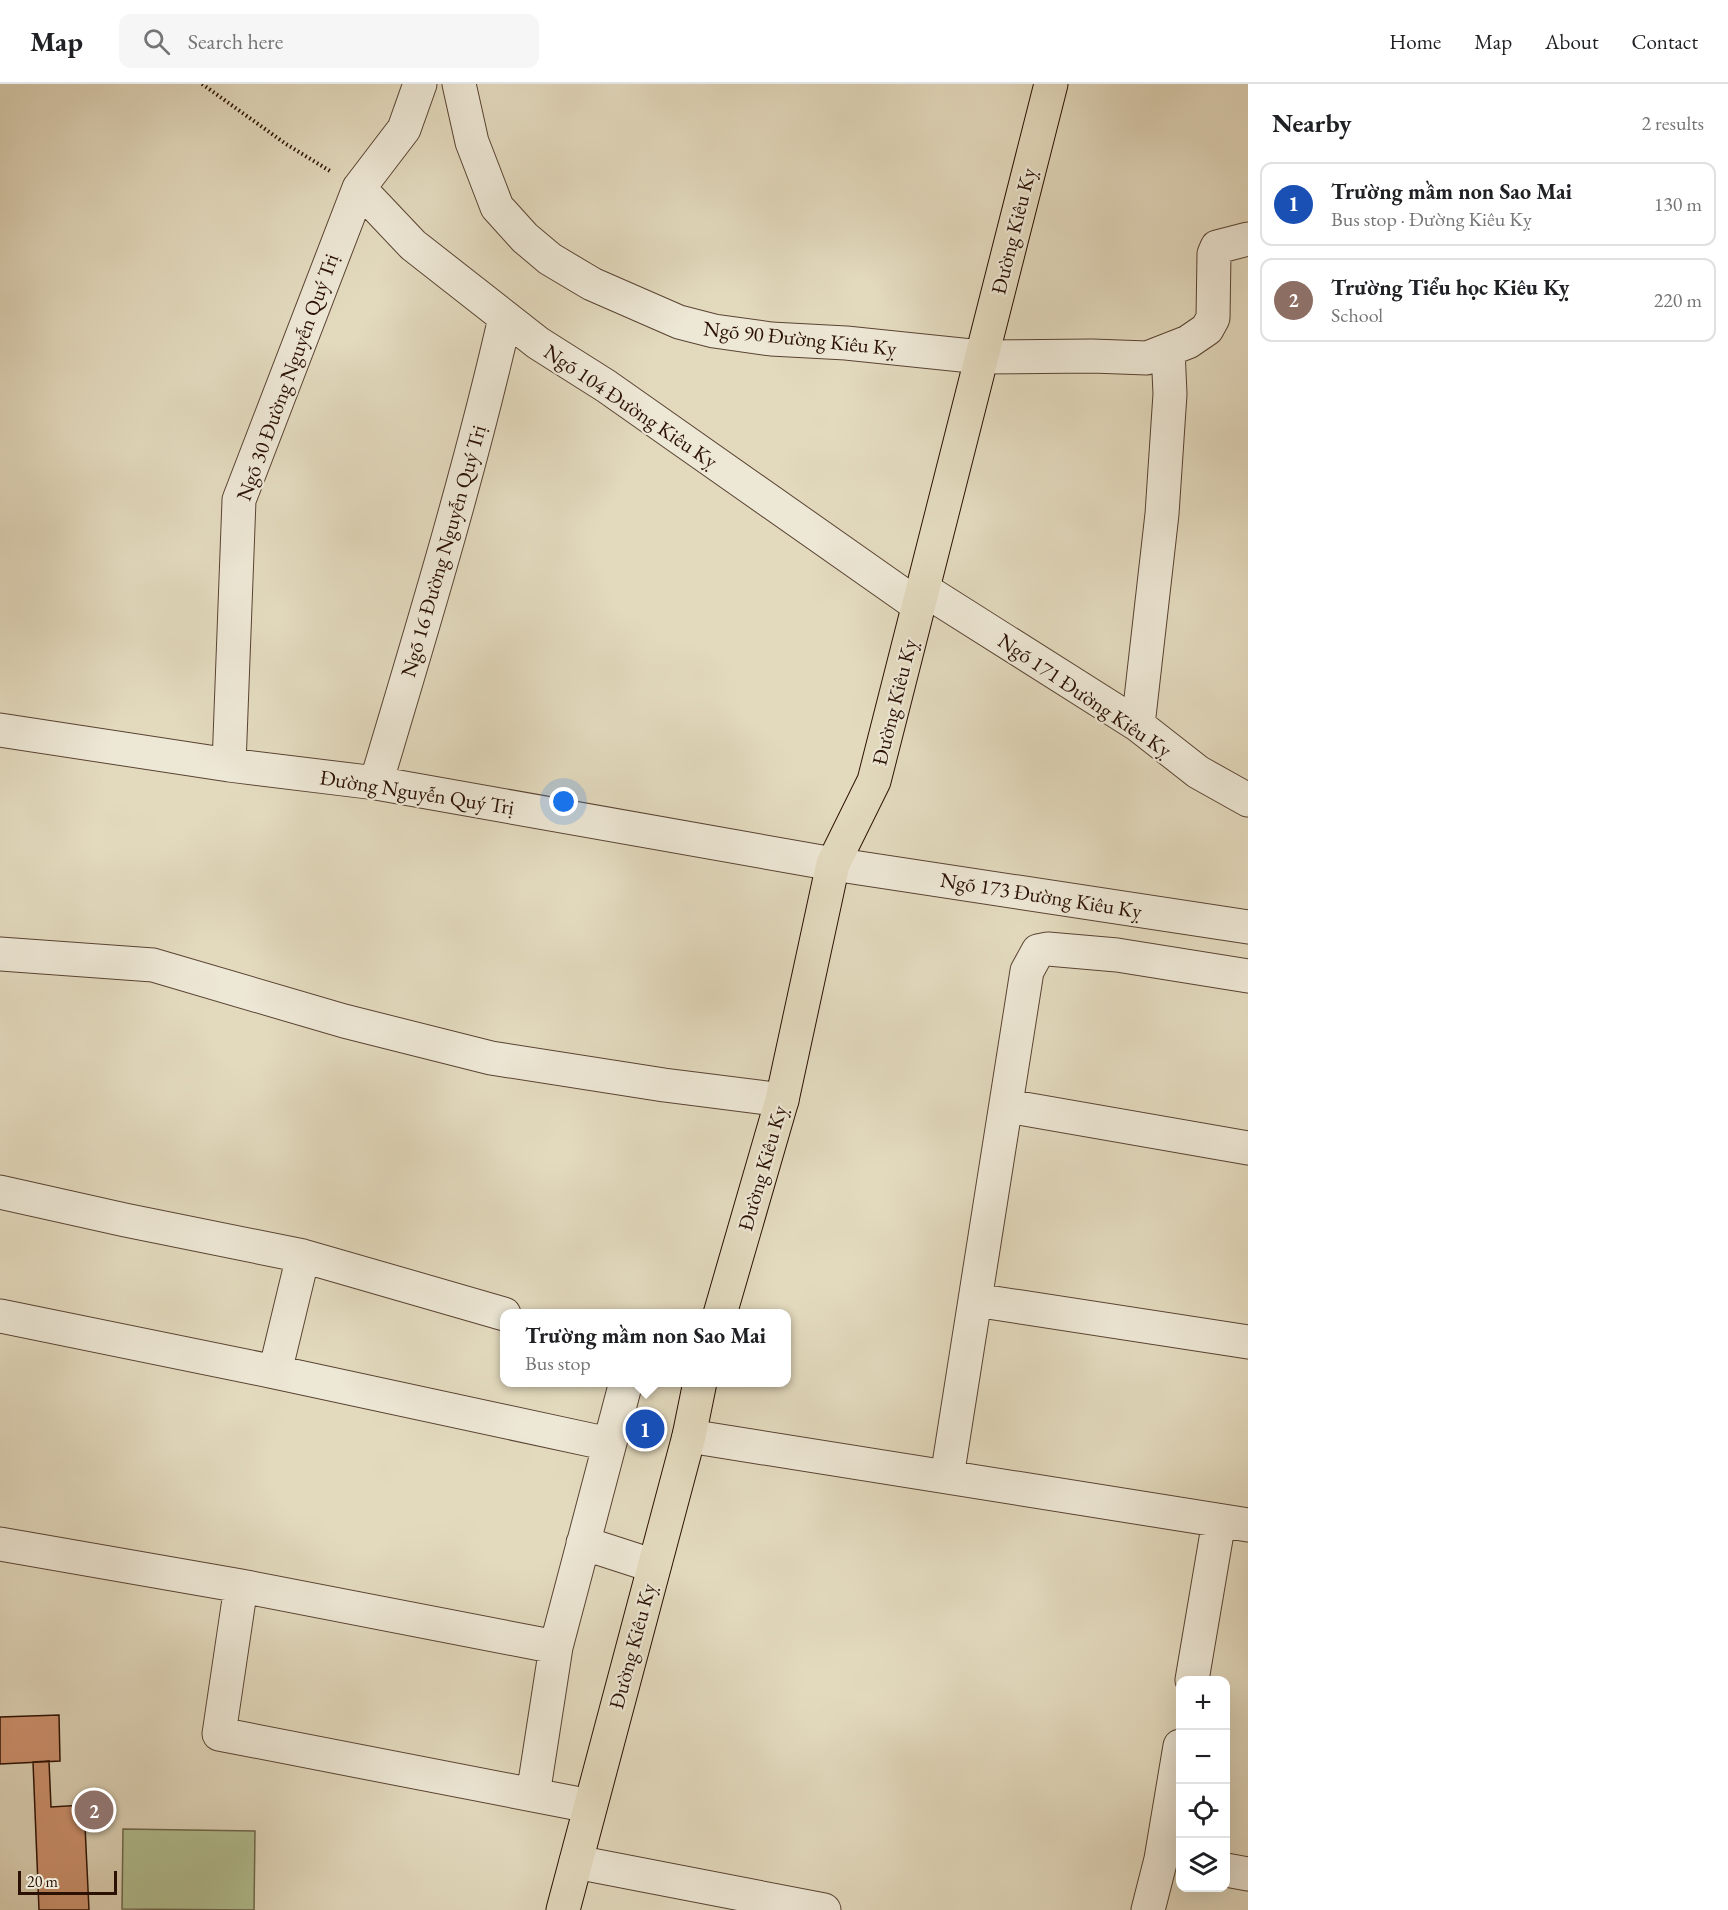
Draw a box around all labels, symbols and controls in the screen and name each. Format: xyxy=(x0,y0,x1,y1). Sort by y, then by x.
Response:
search box xyxy=(119,14,539,68)
text: Map xyxy=(30,23,83,59)
icon: search xyxy=(140,25,173,58)
text: Search here xyxy=(188,27,283,56)
text: Home xyxy=(1389,28,1441,55)
text: Map xyxy=(1474,28,1512,55)
text: About xyxy=(1545,28,1598,55)
text: Contact xyxy=(1631,28,1698,55)
text: Nearby xyxy=(1272,106,1352,140)
text: 2 results xyxy=(1641,110,1704,136)
street label: Đường Kiêu Kỵ xyxy=(984,164,1042,297)
text: Trường mầm non Sao Mai xyxy=(1331,177,1572,206)
text: 1 xyxy=(1288,191,1299,217)
text: 130 m xyxy=(1654,191,1702,217)
text: Bus stop · Đường Kiêu Kỵ xyxy=(1331,206,1532,232)
street label: Ngõ 30 Đường Nguyễn Quý Trị xyxy=(230,250,345,505)
text: Trường Tiểu học Kiêu Kỵ xyxy=(1331,273,1569,302)
text: 2 xyxy=(1288,287,1299,313)
text: 220 m xyxy=(1654,287,1702,313)
text: School xyxy=(1331,302,1383,328)
street label: Ngõ 90 Đường Kiêu Kỵ xyxy=(702,314,899,362)
street label: Ngõ 104 Đường Kiêu Kỵ xyxy=(539,338,724,475)
street label: Ngõ 16 Đường Nguyễn Quý Trị xyxy=(394,422,493,680)
street label: Ngõ 171 Đường Kiêu Kỵ xyxy=(993,627,1178,764)
street label: Đường Kiêu Kỵ xyxy=(865,635,923,768)
street label: Đường Nguyễn Quý Trị xyxy=(318,763,516,822)
your location xyxy=(549,787,578,816)
street label: Ngõ 173 Đường Kiêu Kỵ xyxy=(938,866,1145,924)
street label: Đường Kiêu Kỵ xyxy=(731,1101,793,1234)
popup xyxy=(500,1309,791,1387)
text: Trường mầm non Sao Mai xyxy=(525,1321,766,1350)
text: Bus stop xyxy=(525,1350,591,1376)
pin: 1 xyxy=(626,1406,664,1452)
street label: Đường Kiêu Kỵ xyxy=(602,1579,662,1712)
map controls xyxy=(1176,1676,1230,1892)
button: + xyxy=(1176,1676,1230,1730)
button: − xyxy=(1176,1730,1230,1784)
button: locate xyxy=(1176,1784,1230,1838)
pin: 2 xyxy=(74,1788,113,1832)
button: layers xyxy=(1176,1838,1230,1892)
scale bar xyxy=(18,1868,117,1896)
text: 20 m xyxy=(27,1871,58,1892)

